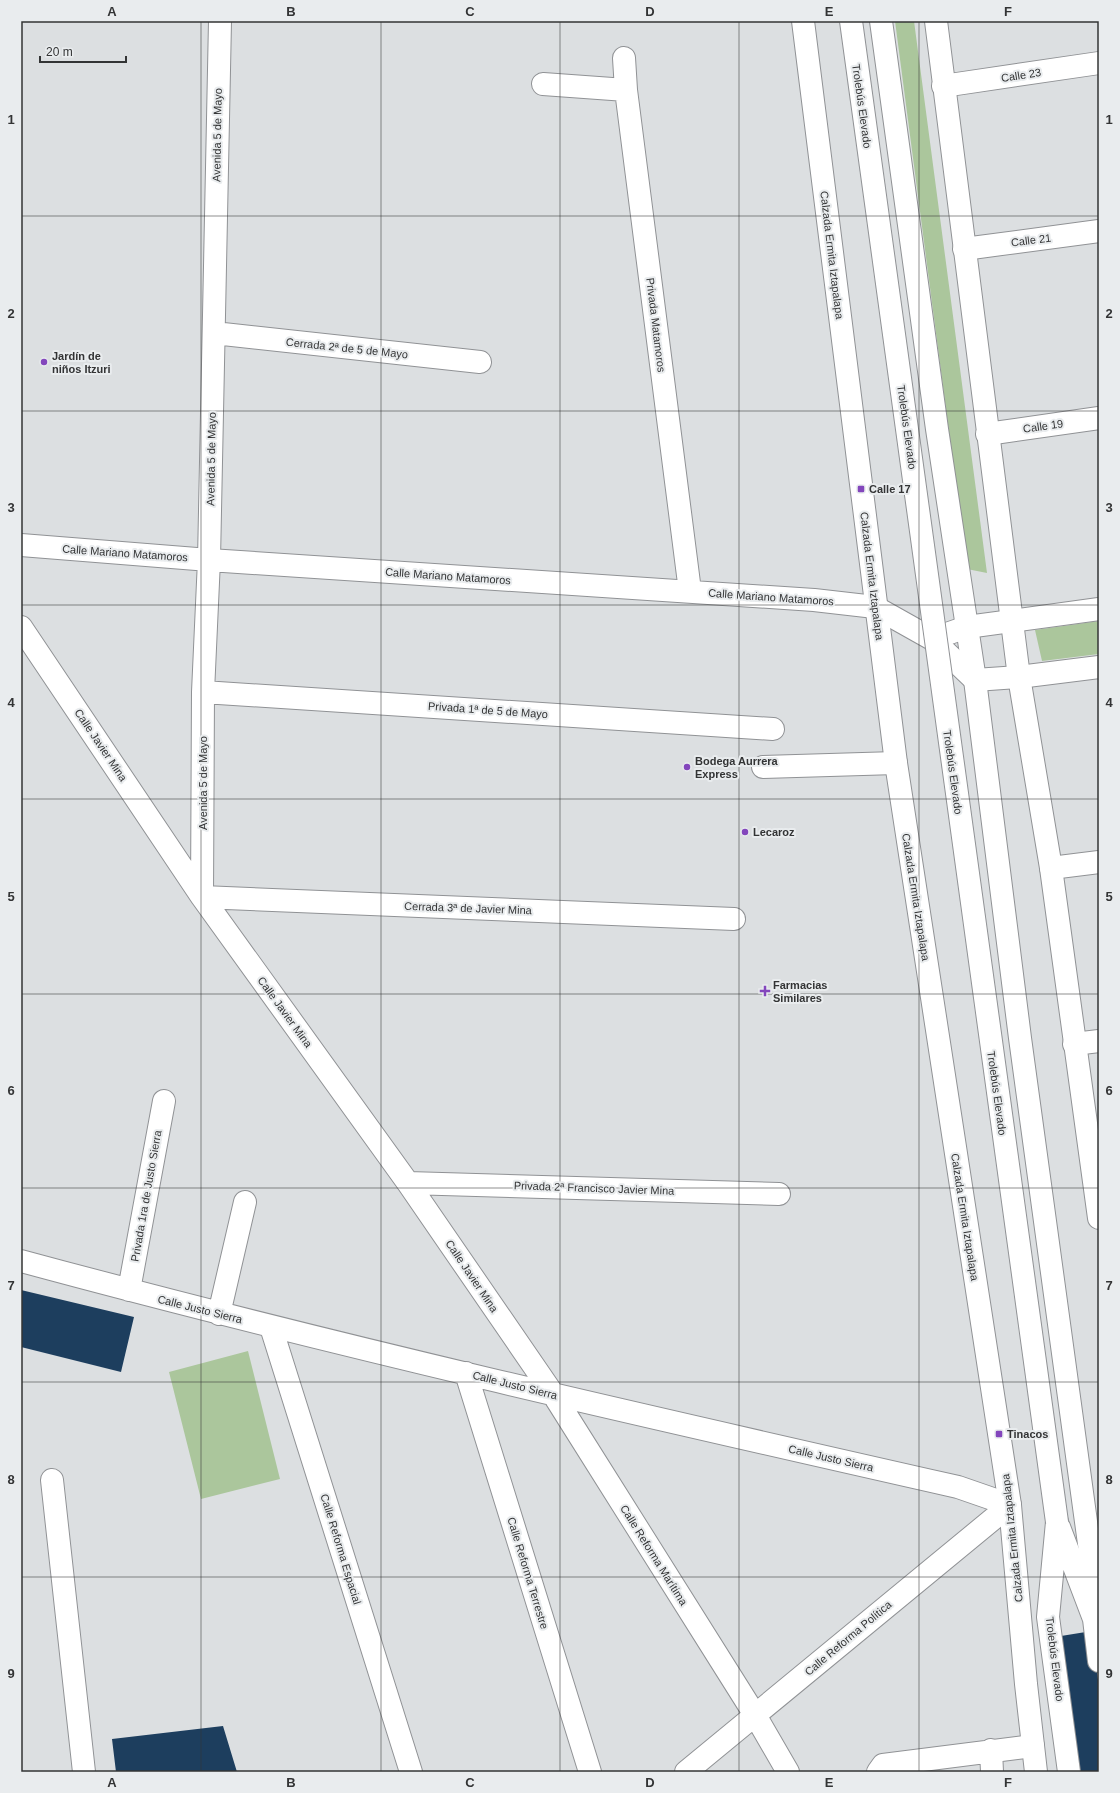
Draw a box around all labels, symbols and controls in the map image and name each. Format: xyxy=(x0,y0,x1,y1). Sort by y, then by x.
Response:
text: A xyxy=(107,4,117,19)
text: B xyxy=(286,4,296,19)
text: C xyxy=(465,4,475,19)
text: D xyxy=(645,4,655,19)
text: E xyxy=(825,4,834,19)
text: F xyxy=(1004,4,1012,19)
scale bar xyxy=(40,38,126,64)
text: 20 m xyxy=(46,45,73,59)
street label: Trolebús Elevado xyxy=(850,63,874,149)
street label: Calle 23 xyxy=(1000,66,1042,84)
street label: Avenida 5 de Mayo xyxy=(210,88,224,182)
text: 1 xyxy=(7,112,15,127)
text: 1 xyxy=(1105,112,1113,127)
street label: Calzada Ermita Iztapalapa xyxy=(818,190,846,321)
street label: Calle 21 xyxy=(1010,232,1052,248)
street label: Privada Matamoros xyxy=(644,277,668,374)
text: 2 xyxy=(7,306,15,321)
text: 2 xyxy=(1105,306,1113,321)
street label: Cerrada 2ª de 5 de Mayo xyxy=(285,336,409,360)
place label: Jardín de niños Itzuri xyxy=(52,350,111,375)
marker: Jardín de niños Itzuri xyxy=(39,357,49,367)
street label: Trolebús Elevado xyxy=(895,384,919,470)
street label: Avenida 5 de Mayo xyxy=(204,412,218,506)
street label: Calle 19 xyxy=(1022,417,1064,435)
place label: Calle 17 xyxy=(869,483,911,495)
marker: Calle 17 xyxy=(856,484,866,494)
text: 3 xyxy=(7,500,15,515)
text: 3 xyxy=(1105,500,1113,515)
street label: Calzada Ermita Iztapalapa xyxy=(858,511,886,642)
street label: Calle Mariano Matamoros xyxy=(62,543,189,563)
street label: Calle Mariano Matamoros xyxy=(385,566,512,586)
street label: Calle Mariano Matamoros xyxy=(708,587,835,607)
text: 4 xyxy=(7,695,15,710)
text: 4 xyxy=(1105,695,1113,710)
street label: Privada 1ª de 5 de Mayo xyxy=(428,700,548,720)
street label: Calle Javier Mina xyxy=(72,707,130,784)
street label: Trolebús Elevado xyxy=(941,729,965,815)
street label: Avenida 5 de Mayo xyxy=(197,736,209,830)
place label: Bodega Aurrera Express xyxy=(695,755,779,780)
marker: Bodega Aurrera Express xyxy=(682,762,692,772)
place label: Lecaroz xyxy=(753,826,795,838)
marker: Lecaroz xyxy=(740,827,750,837)
street label: Calzada Ermita Iztapalapa xyxy=(900,832,932,963)
text: 5 xyxy=(7,889,15,904)
text: 5 xyxy=(1105,889,1113,904)
street label: Cerrada 3ª de Javier Mina xyxy=(404,900,533,916)
street label: Calle Javier Mina xyxy=(255,974,315,1050)
place label: Farmacias Similares xyxy=(773,979,827,1004)
marker: Farmacias Similares xyxy=(760,986,770,996)
street label: Trolebús Elevado xyxy=(985,1050,1009,1136)
text: 6 xyxy=(7,1083,15,1098)
text: 6 xyxy=(1105,1083,1113,1098)
street label: Privada 1ra de Justo Sierra xyxy=(129,1128,164,1263)
street label: Calzada Ermita Iztapalapa xyxy=(949,1152,981,1283)
street label: Privada 2ª Francisco Javier Mina xyxy=(514,1179,675,1197)
street label: Calle Javier Mina xyxy=(443,1238,501,1315)
text: 7 xyxy=(7,1278,15,1293)
text: 7 xyxy=(1105,1278,1113,1293)
street label: Calle Justo Sierra xyxy=(156,1293,244,1326)
street label: Calle Justo Sierra xyxy=(471,1369,559,1402)
place label: Tinacos xyxy=(1007,1428,1048,1440)
marker: Tinacos xyxy=(994,1429,1004,1439)
street label: Calle Justo Sierra xyxy=(787,1442,875,1474)
text: 8 xyxy=(7,1472,15,1487)
street label: Calzada Ermita Iztapalapa xyxy=(999,1472,1025,1603)
text: 8 xyxy=(1105,1472,1113,1487)
street label: Calle Reforma Espacial xyxy=(318,1492,364,1606)
street label: Calle Reforma Marítima xyxy=(618,1503,690,1608)
street label: Calle Reforma Terrestre xyxy=(505,1516,551,1630)
street label: Calle Reforma Política xyxy=(802,1598,894,1678)
street label: Trolebús Elevado xyxy=(1044,1616,1066,1702)
text: 9 xyxy=(7,1666,15,1681)
text: 9 xyxy=(1105,1666,1113,1681)
text: A xyxy=(107,1775,117,1790)
text: B xyxy=(286,1775,296,1790)
text: C xyxy=(465,1775,475,1790)
text: D xyxy=(645,1775,655,1790)
text: E xyxy=(825,1775,834,1790)
text: F xyxy=(1004,1775,1012,1790)

